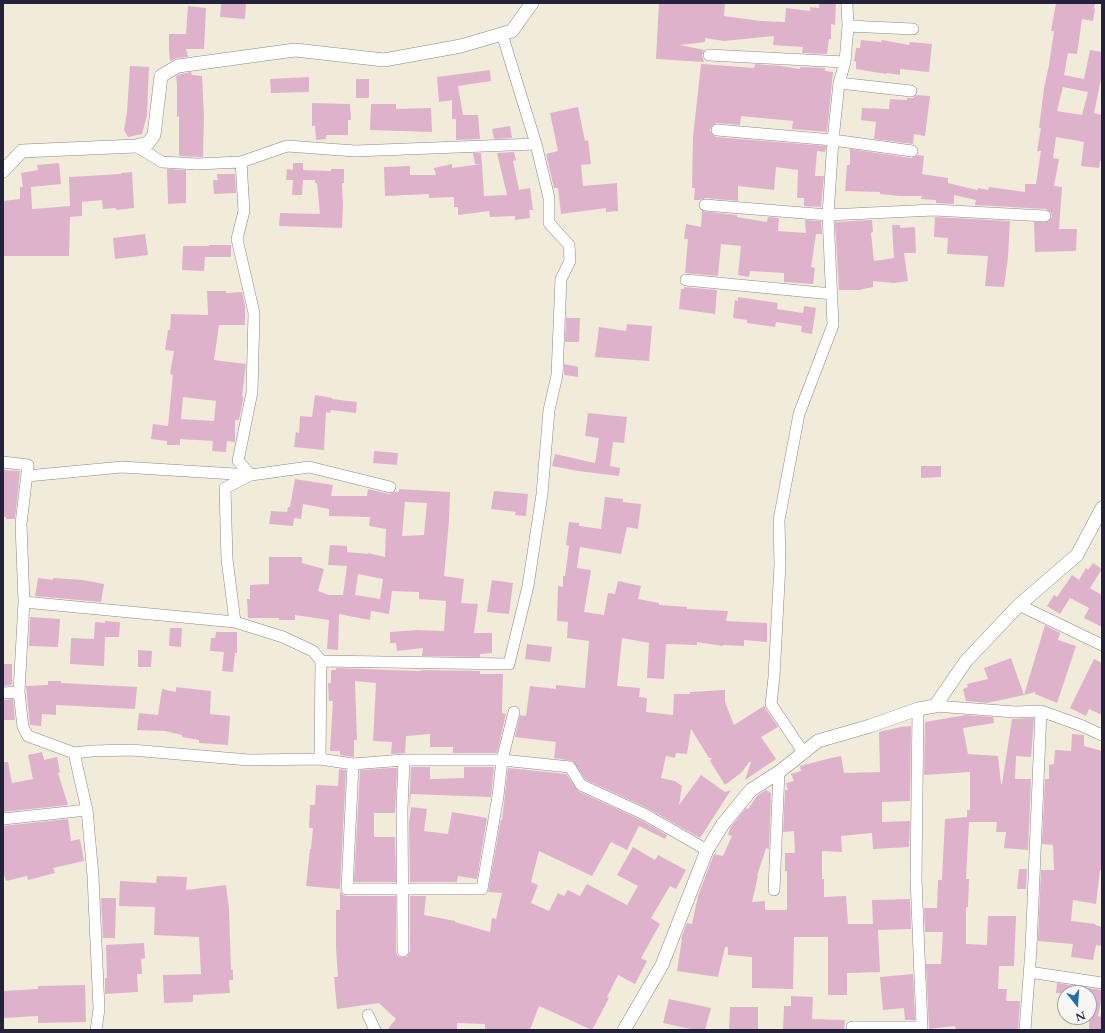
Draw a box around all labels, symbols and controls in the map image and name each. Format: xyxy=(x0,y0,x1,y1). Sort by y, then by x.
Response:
north arrow xyxy=(1057,985,1097,1025)
text: N xyxy=(1074,1007,1087,1025)

